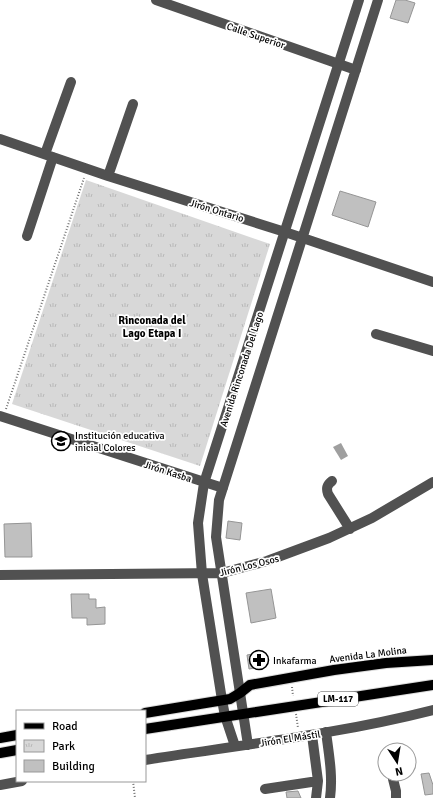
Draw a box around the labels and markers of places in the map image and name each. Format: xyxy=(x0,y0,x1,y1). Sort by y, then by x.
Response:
school or university icon: Institución educativa inicial Colores xyxy=(50,430,72,452)
place label: Institución educativa inicial Colores xyxy=(75,430,165,454)
pharmacy icon: Inkafarma xyxy=(248,649,270,671)
place label: Inkafarma xyxy=(273,655,317,667)

